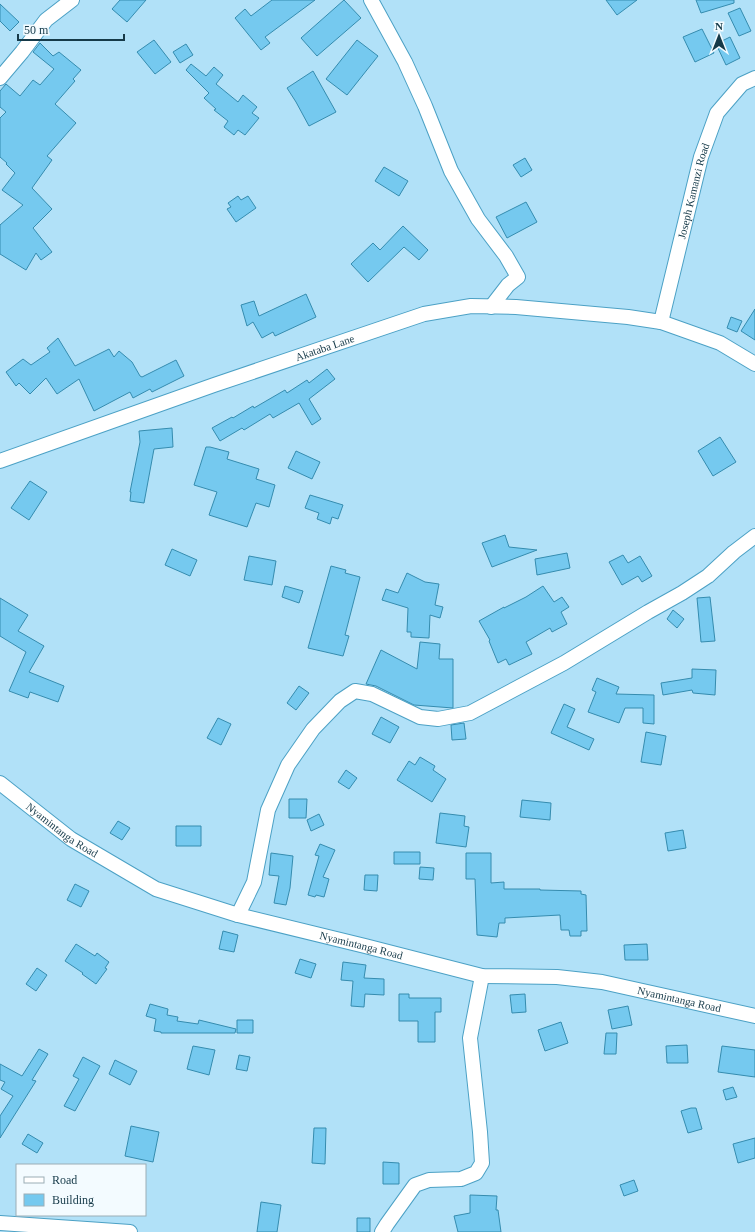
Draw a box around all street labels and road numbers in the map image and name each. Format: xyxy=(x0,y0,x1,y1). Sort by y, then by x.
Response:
street label: Joseph Kamanzi Road xyxy=(675,141,712,240)
street label: Akataba Lane xyxy=(294,332,356,363)
street label: Nyamintanga Road xyxy=(24,800,101,860)
street label: Nyamintanga Road xyxy=(318,929,405,962)
street label: Nyamintanga Road xyxy=(636,984,723,1014)

